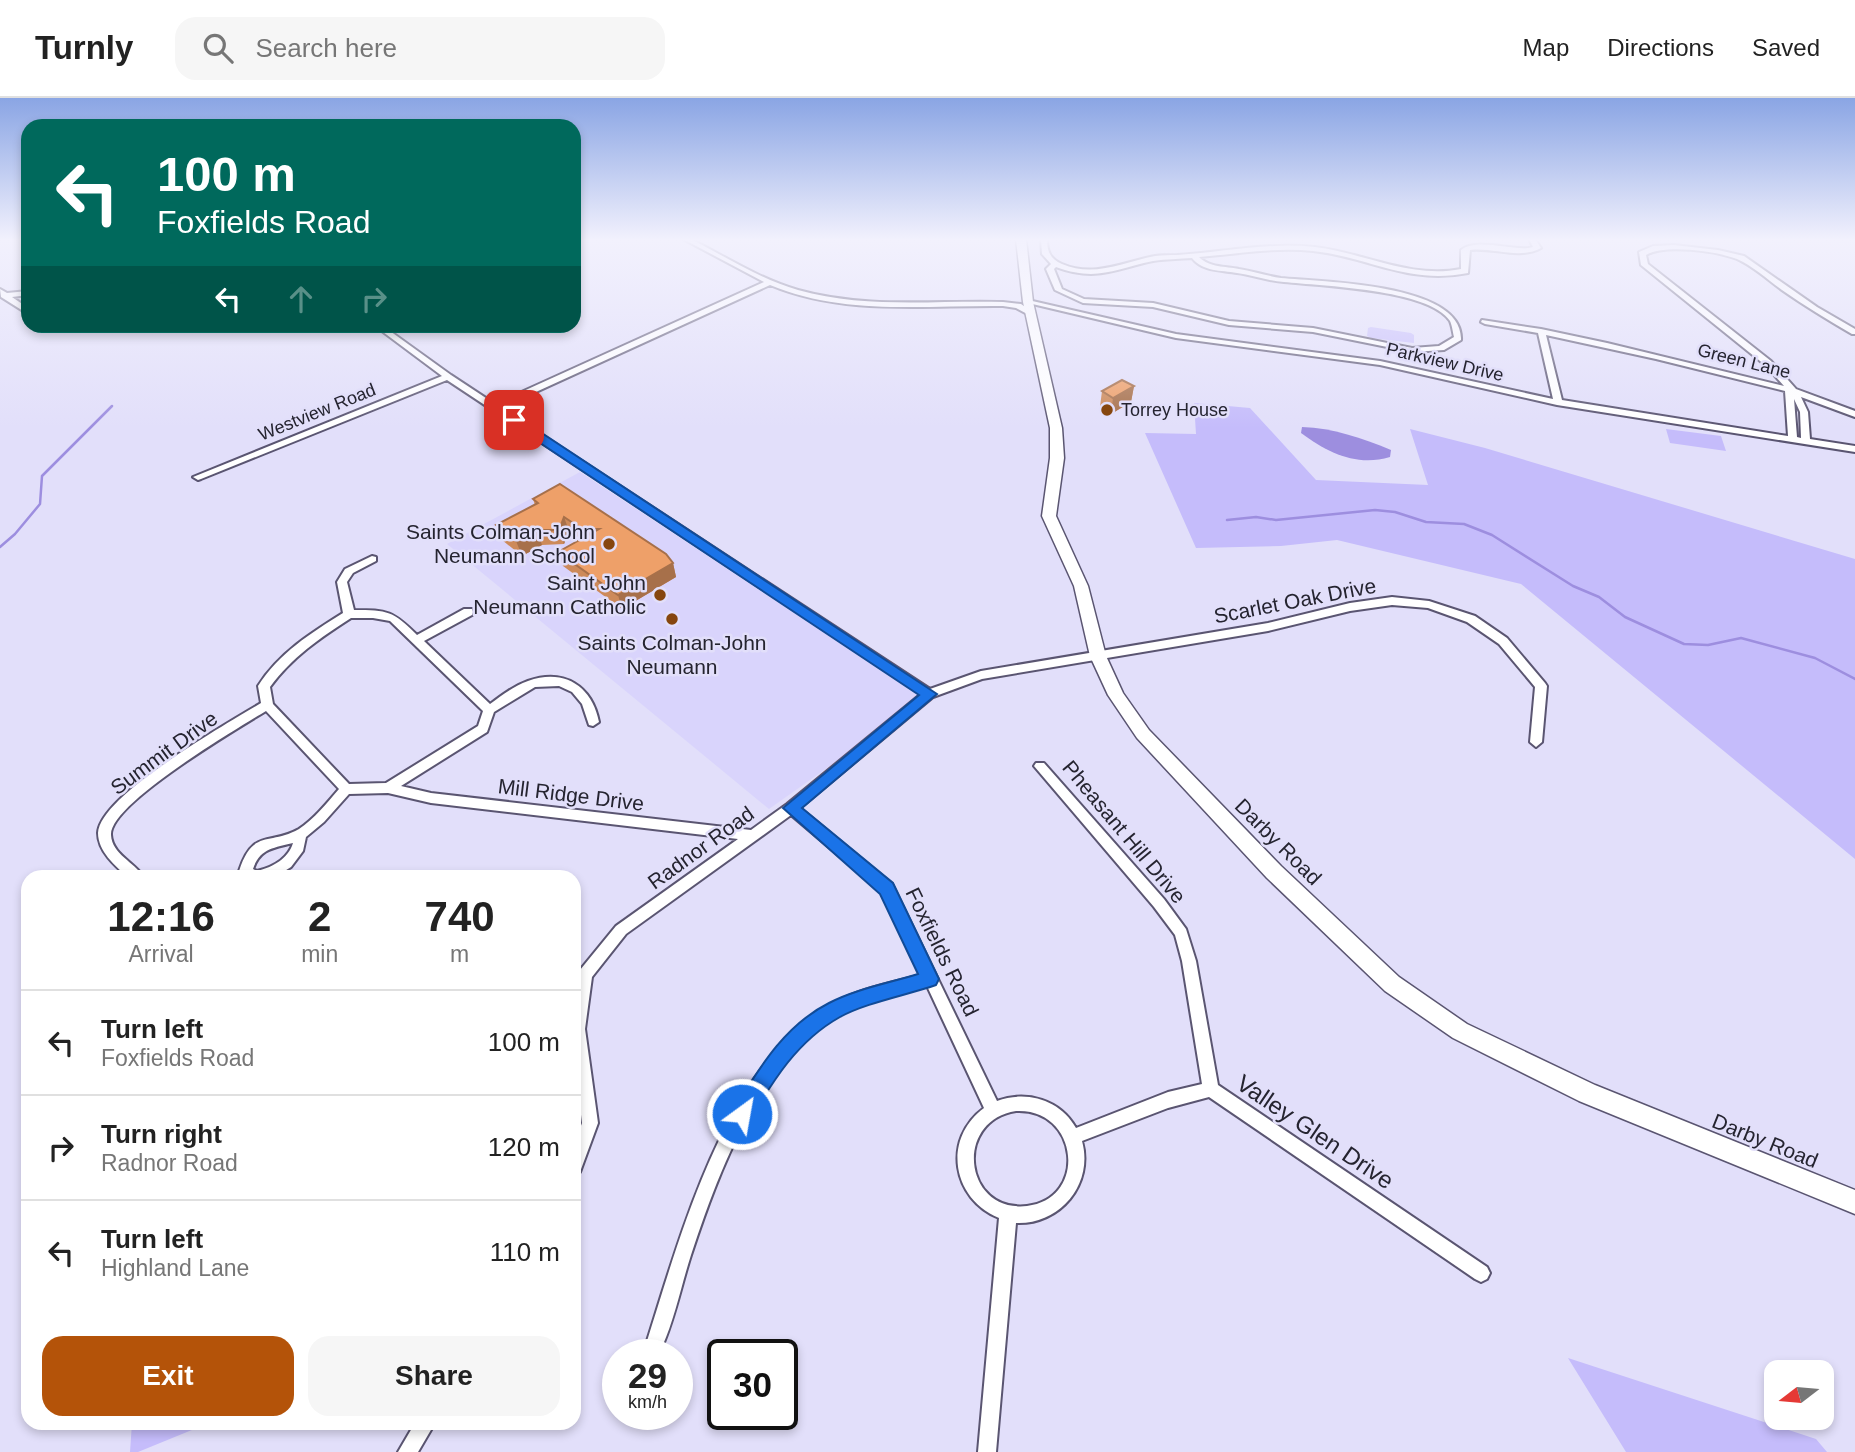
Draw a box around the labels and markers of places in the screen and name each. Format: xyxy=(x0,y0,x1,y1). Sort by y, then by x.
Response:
pin xyxy=(484,390,544,450)
place label: Torrey House xyxy=(1121,400,1228,420)
marker: Torrey House xyxy=(1099,402,1115,418)
place label: Saints Colman-John Neumann School xyxy=(406,520,595,567)
marker: Saints Colman-John Neumann School xyxy=(601,536,617,552)
place label: Saint John Neumann Catholic xyxy=(473,571,646,618)
marker: Saint John Neumann Catholic xyxy=(652,587,668,603)
marker: Saints Colman-John Neumann xyxy=(664,611,680,627)
place label: Saints Colman-John Neumann xyxy=(577,631,767,678)

